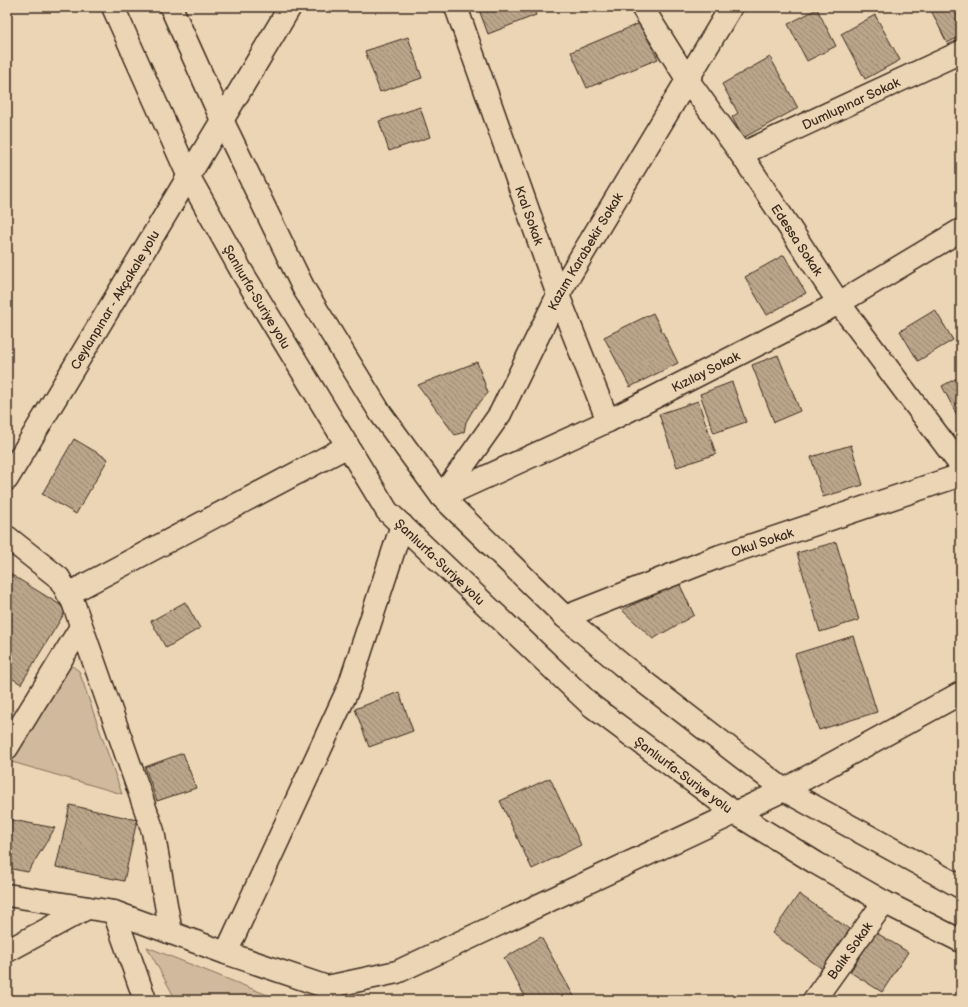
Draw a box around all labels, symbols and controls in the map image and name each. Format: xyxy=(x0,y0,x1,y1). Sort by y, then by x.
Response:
street label: Dumlupınar Sokak xyxy=(800,74,903,134)
street label: Kral Sokak xyxy=(511,184,547,248)
street label: Kazım Karabekir Sokak xyxy=(545,189,627,313)
street label: Edessa Sokak xyxy=(767,202,826,280)
street label: Ceylanpınar - Akçakale yolu xyxy=(67,228,163,373)
street label: Şanlıurfa-Suriye yolu xyxy=(220,242,294,352)
street label: Kızılay Sokak xyxy=(669,348,743,396)
street label: Şanlıurfa-Suriye yolu xyxy=(391,516,488,609)
street label: Okul Sokak xyxy=(729,525,796,561)
street label: Şanlıurfa-Suriye yolu xyxy=(631,734,735,817)
street label: Balık Sokak xyxy=(824,918,877,983)

